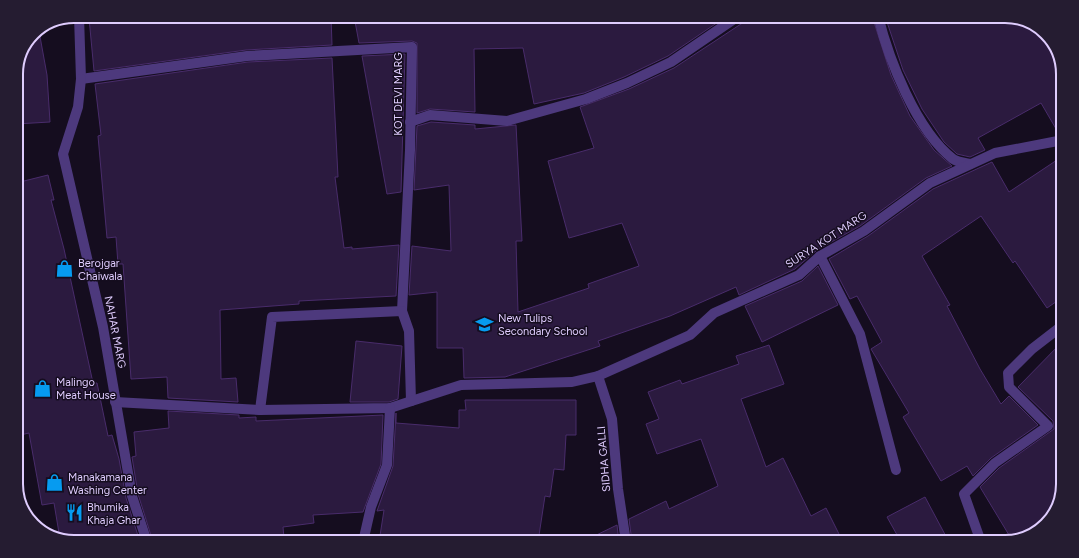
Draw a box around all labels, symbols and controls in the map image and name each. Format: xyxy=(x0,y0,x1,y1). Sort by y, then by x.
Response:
street label: KOT DEVI MARG xyxy=(392,52,405,136)
street label: SURYA KOT MARG xyxy=(783,209,869,271)
place label: Berojgar Chaiwala xyxy=(78,257,122,283)
shop icon: Berojgar Chaiwala xyxy=(55,259,75,279)
street label: NAHAR MARG xyxy=(102,295,128,369)
place label: New Tulips Secondary School xyxy=(498,312,588,338)
school or university icon: New Tulips Secondary School xyxy=(475,314,495,334)
place label: Malingo Meat House xyxy=(56,376,116,402)
shop icon: Malingo Meat House xyxy=(33,378,53,398)
street label: SIDHA GALLI xyxy=(595,426,613,492)
place label: Manakamana Washing Center xyxy=(68,471,147,497)
shop icon: Manakamana Washing Center xyxy=(45,473,65,493)
place label: Bhumika Khaja Ghar xyxy=(87,501,141,527)
restaurant icon: Bhumika Khaja Ghar xyxy=(64,503,84,523)

